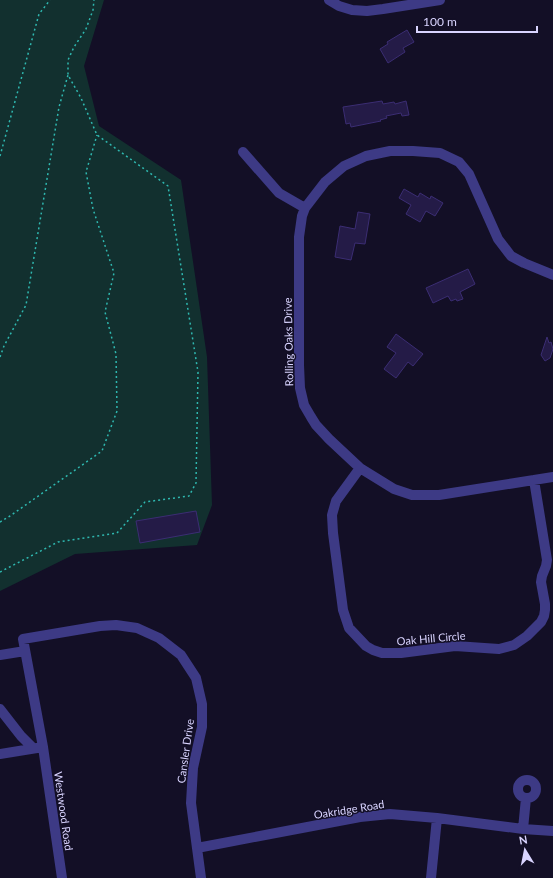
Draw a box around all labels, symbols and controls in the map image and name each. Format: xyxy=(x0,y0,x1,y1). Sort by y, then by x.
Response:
scale bar xyxy=(417,8,537,34)
text: 100 m xyxy=(423,14,457,29)
street label: Rolling Oaks Drive xyxy=(281,297,295,387)
street label: Oak Hill Circle xyxy=(396,629,466,647)
street label: Cansler Drive xyxy=(174,718,196,784)
street label: Westwood Road xyxy=(52,771,76,851)
street label: Oakridge Road xyxy=(313,797,385,821)
north arrow xyxy=(505,830,545,870)
text: N xyxy=(518,833,528,847)

